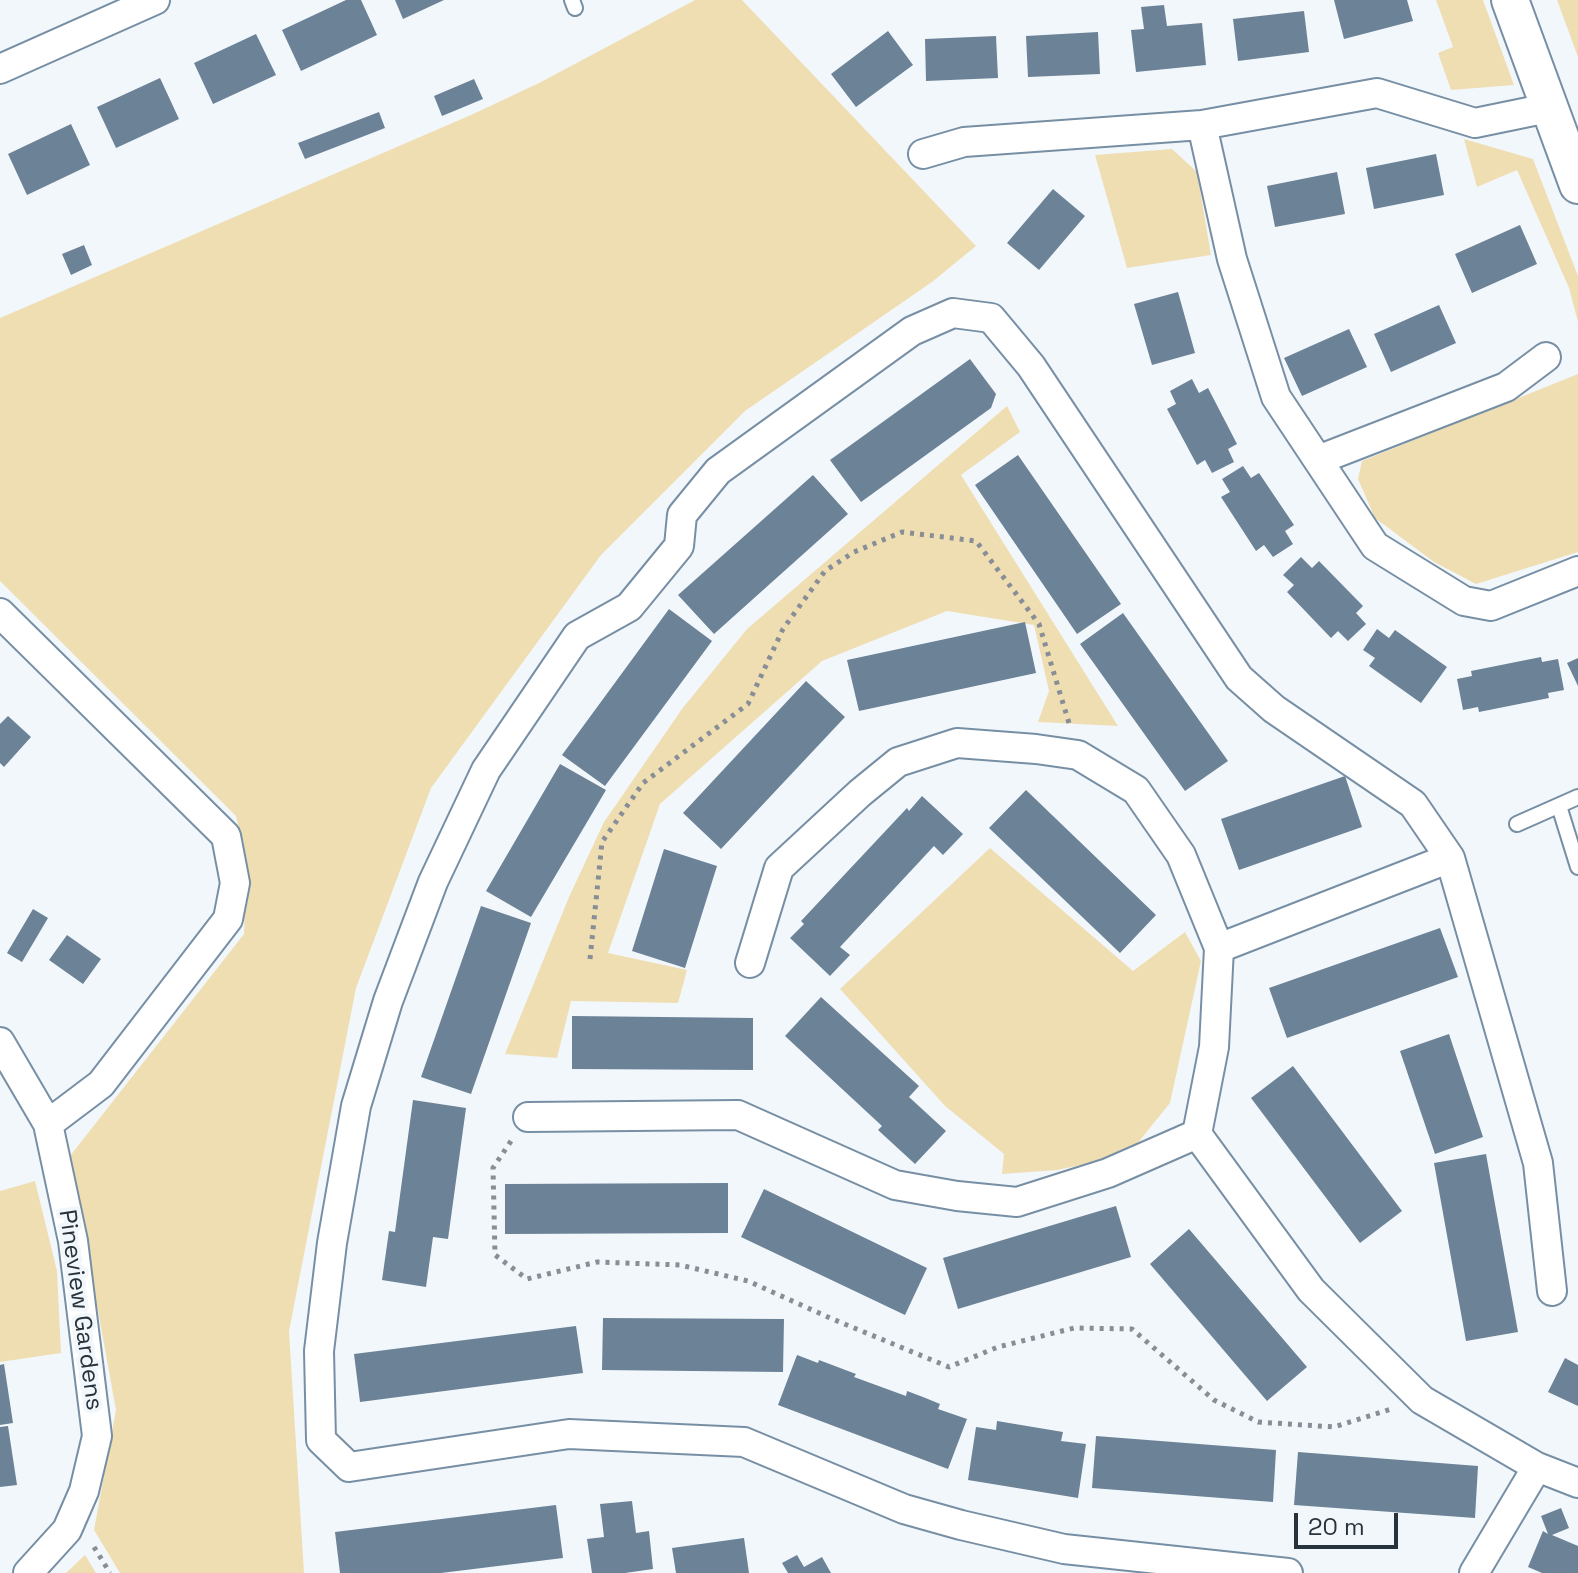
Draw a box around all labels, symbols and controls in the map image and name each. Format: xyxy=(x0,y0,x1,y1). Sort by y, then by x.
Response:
street label: Pineview Gardens xyxy=(52,1208,108,1412)
scale bar xyxy=(1298,1497,1402,1547)
text: 20 m xyxy=(1308,1511,1365,1542)

